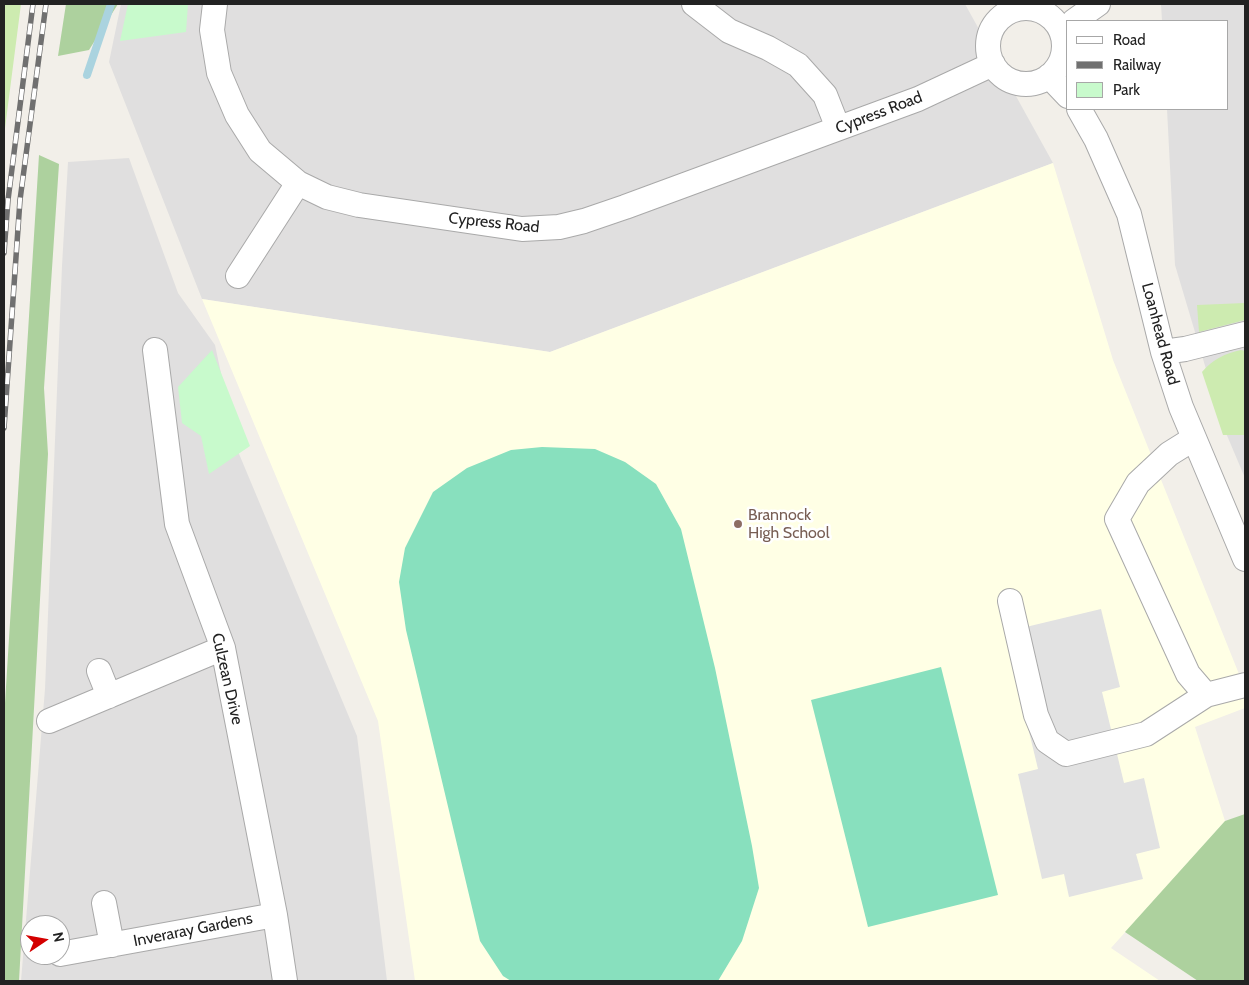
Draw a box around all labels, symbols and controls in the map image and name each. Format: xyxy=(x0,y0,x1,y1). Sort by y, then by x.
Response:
legend xyxy=(1066,20,1229,110)
text: Road xyxy=(1113,31,1146,49)
text: Railway xyxy=(1113,56,1161,74)
text: Park xyxy=(1113,81,1140,99)
street label: Cypress Road xyxy=(833,88,925,138)
street label: Cypress Road xyxy=(448,209,540,237)
street label: Loanhead Road xyxy=(1137,281,1183,387)
place label: Brannock High School xyxy=(748,505,829,543)
marker: Brannock High School xyxy=(732,518,744,530)
street label: Culzean Drive xyxy=(207,631,247,727)
street label: Inveraray Gardens xyxy=(132,909,254,951)
north arrow xyxy=(20,915,70,965)
text: N xyxy=(49,930,69,944)

